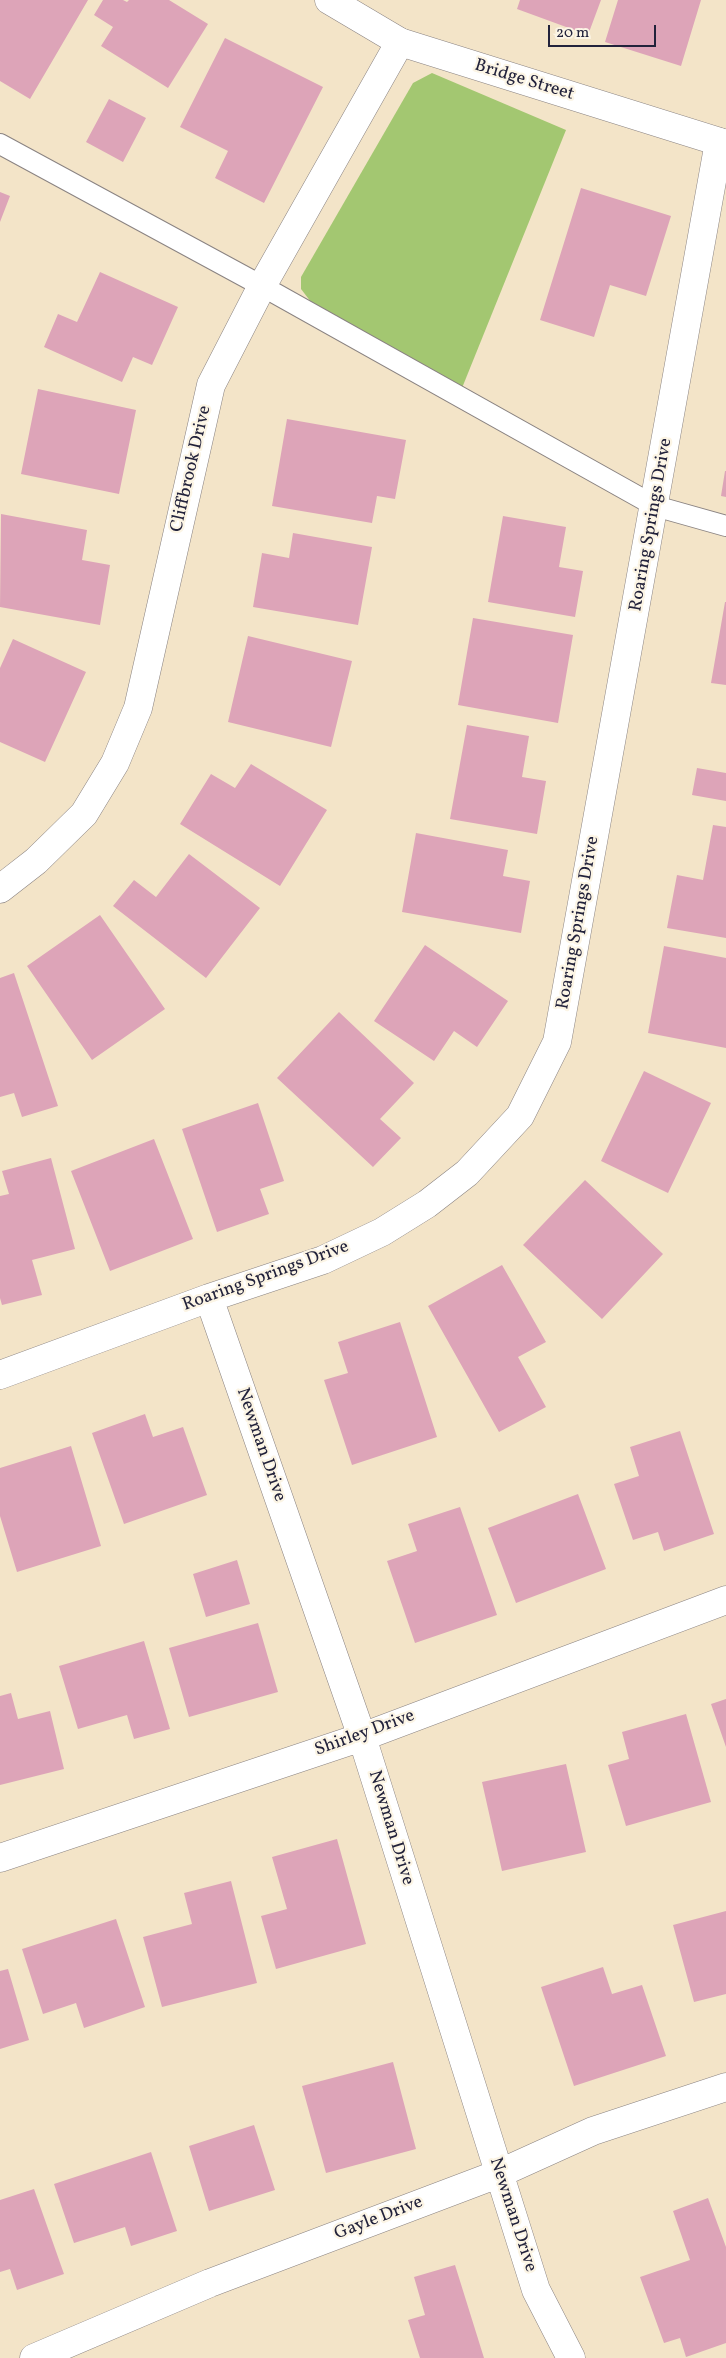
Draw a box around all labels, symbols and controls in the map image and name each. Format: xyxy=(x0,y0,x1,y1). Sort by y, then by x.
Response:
scale bar xyxy=(551,15,658,47)
text: 20 m xyxy=(556,23,589,44)
street label: Bridge Street xyxy=(472,56,576,106)
street label: Cliffbrook Drive xyxy=(167,404,217,534)
street label: Roaring Springs Drive xyxy=(626,437,678,613)
street label: Roaring Springs Drive xyxy=(553,835,605,1011)
street label: Roaring Springs Drive xyxy=(180,1237,352,1317)
street label: Newman Drive xyxy=(230,1385,290,1505)
street label: Shirley Drive xyxy=(312,1706,418,1762)
street label: Newman Drive xyxy=(362,1768,418,1888)
street label: Newman Drive xyxy=(483,2155,541,2275)
street label: Gayle Drive xyxy=(332,2192,426,2246)

